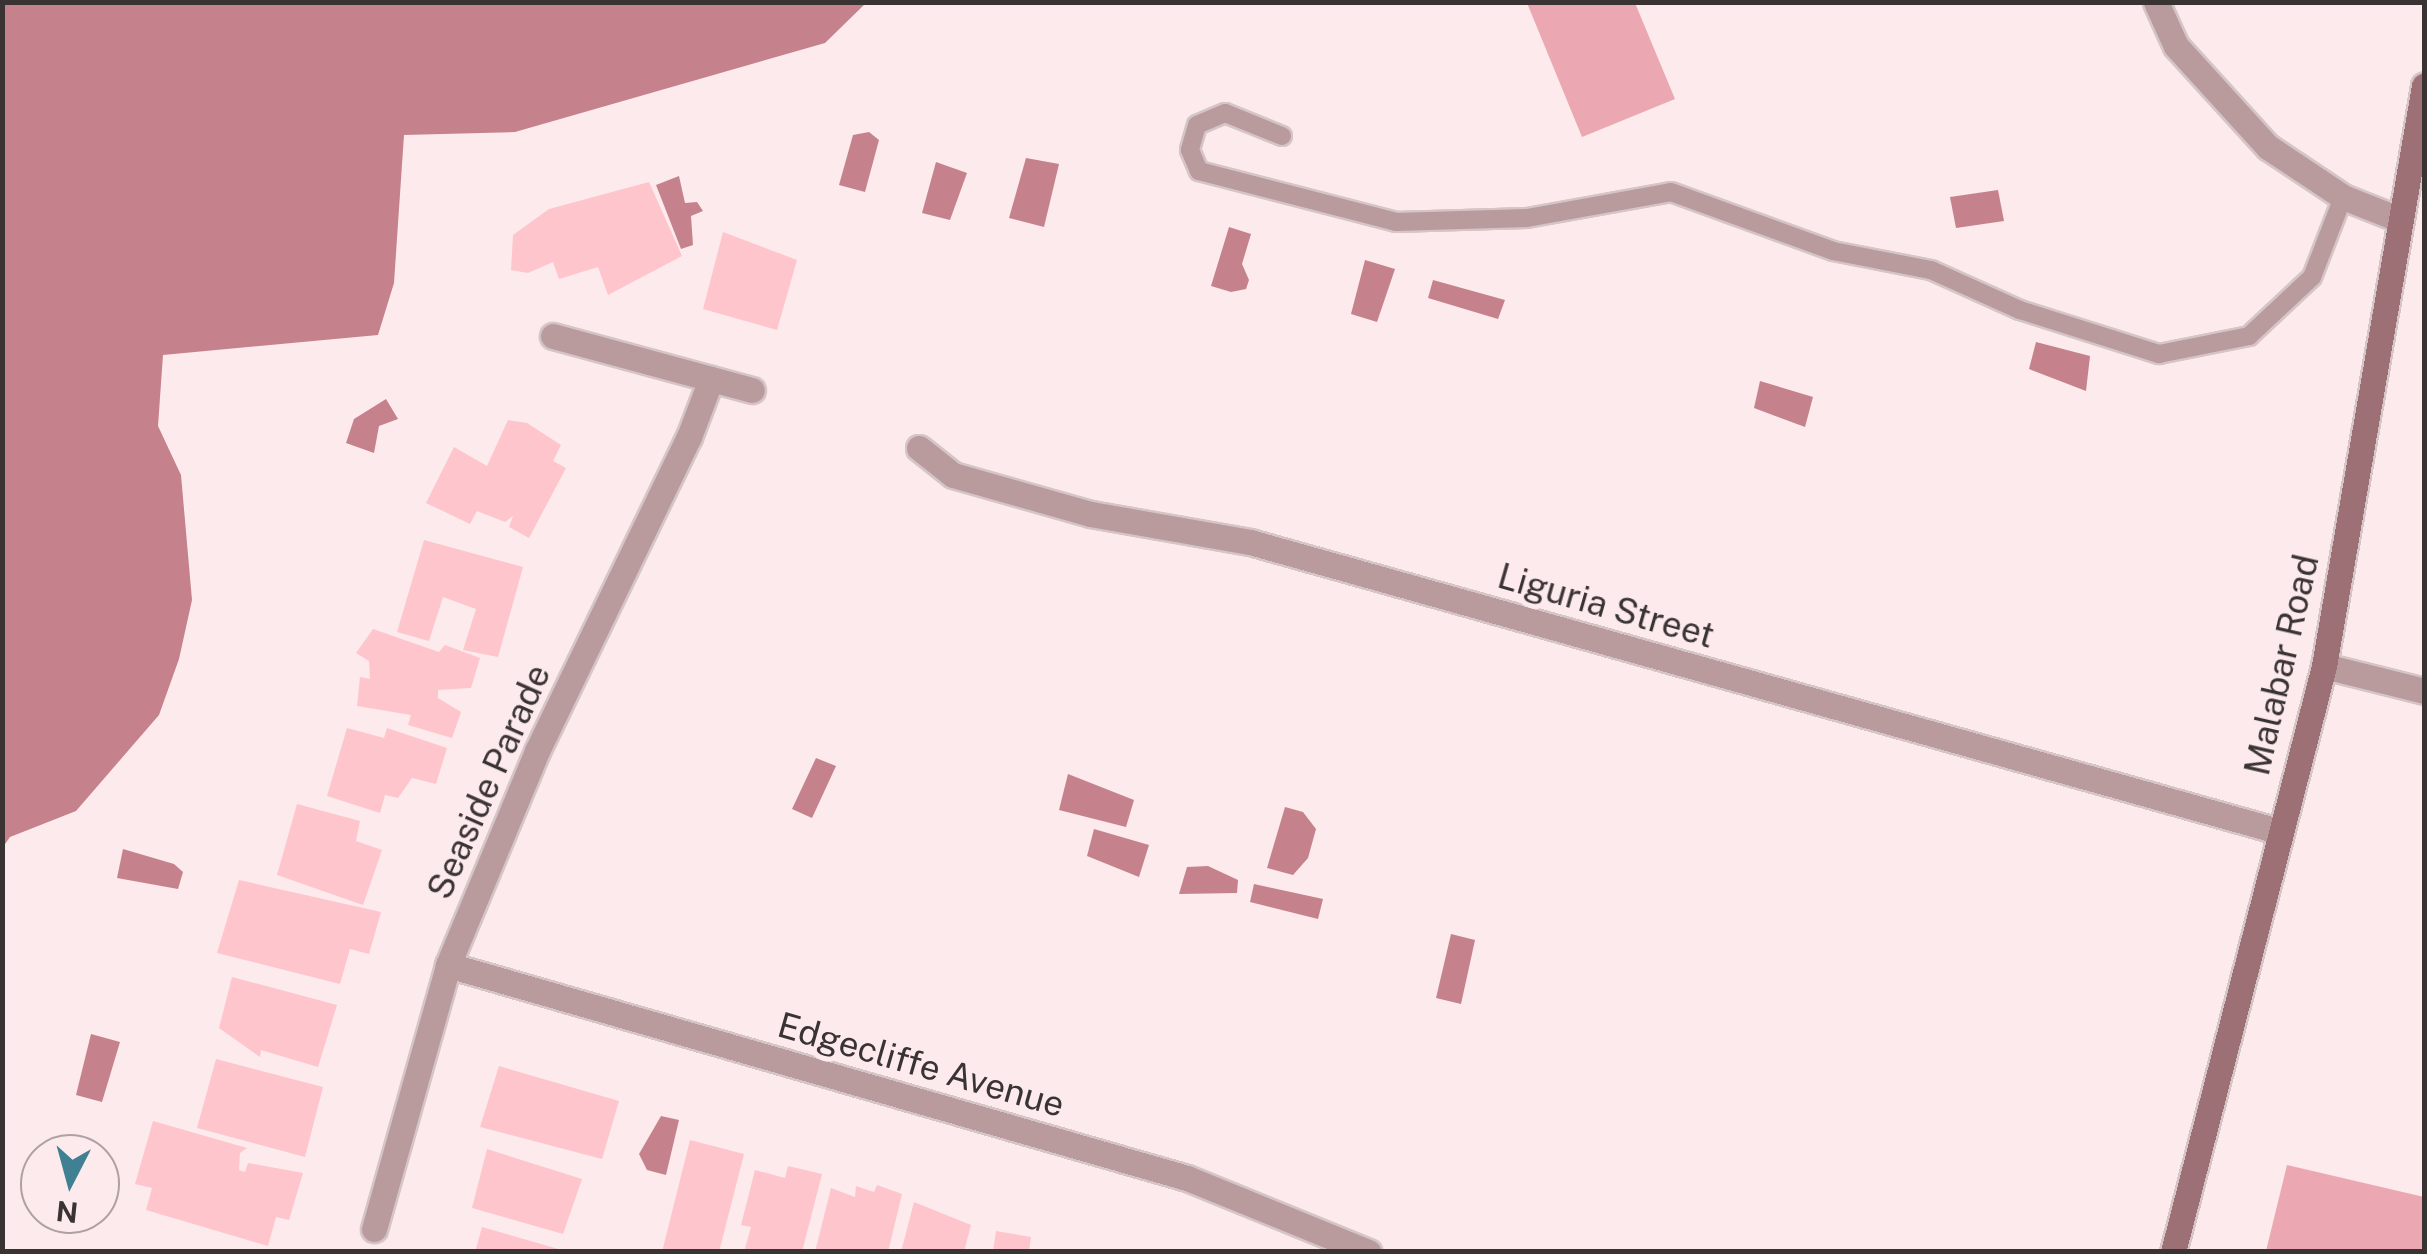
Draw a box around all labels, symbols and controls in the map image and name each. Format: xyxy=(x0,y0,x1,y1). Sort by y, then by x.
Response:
street label: Malabar Road xyxy=(2236,551,2328,779)
street label: Liguria Street xyxy=(1493,555,1719,657)
street label: Seaside Parade xyxy=(419,658,559,906)
street label: Edgecliffe Avenue xyxy=(773,1004,1069,1126)
north arrow xyxy=(20,1134,120,1234)
text: N xyxy=(54,1195,80,1230)

